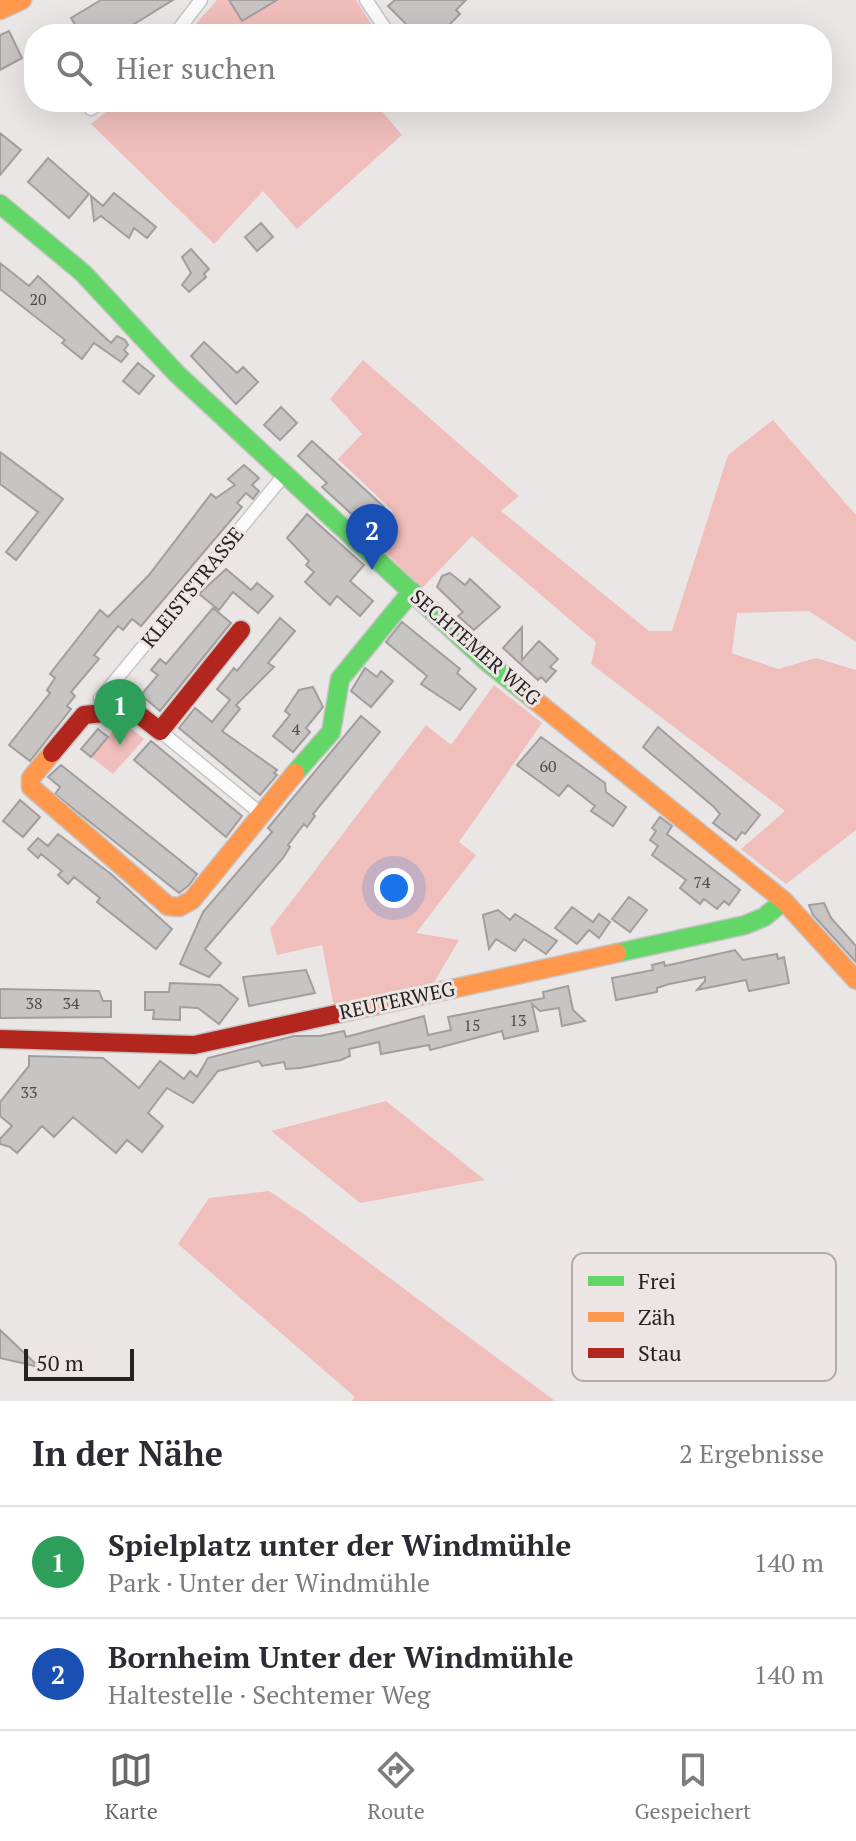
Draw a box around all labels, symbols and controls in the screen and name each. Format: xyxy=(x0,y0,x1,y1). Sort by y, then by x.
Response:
search box xyxy=(24,24,832,112)
icon: search xyxy=(52,46,96,90)
text: Hier suchen xyxy=(116,48,275,88)
house number: 20 xyxy=(29,288,47,310)
pin: 2 xyxy=(346,504,398,570)
street label: KLEISTSTRASSE xyxy=(135,521,249,653)
street label: SECHTEMER WEG xyxy=(405,583,547,711)
pin: 1 xyxy=(94,679,146,745)
house number: 4 xyxy=(292,718,301,740)
house number: 60 xyxy=(539,755,557,777)
your location xyxy=(374,868,414,908)
house number: 74 xyxy=(693,871,711,893)
street label: REUTERWEG xyxy=(337,975,458,1025)
house number: 38 xyxy=(25,992,43,1014)
house number: 34 xyxy=(62,992,80,1014)
house number: 13 xyxy=(509,1009,527,1031)
house number: 15 xyxy=(463,1014,481,1036)
house number: 33 xyxy=(20,1081,38,1103)
legend xyxy=(572,1253,836,1381)
text: Frei xyxy=(638,1266,676,1295)
text: Zäh xyxy=(638,1302,676,1331)
text: Stau xyxy=(638,1338,682,1367)
scale bar xyxy=(24,1345,134,1381)
text: 50 m xyxy=(36,1348,84,1377)
text: In der Nähe xyxy=(32,1431,223,1476)
text: 2 Ergebnisse xyxy=(679,1436,824,1470)
text: Spielplatz unter der Windmühle xyxy=(108,1525,571,1565)
text: 1 xyxy=(51,1545,65,1579)
text: 140 m xyxy=(754,1545,824,1579)
text: Park · Unter der Windmühle xyxy=(108,1565,430,1599)
text: Bornheim Unter der Windmühle xyxy=(108,1637,574,1677)
text: 2 xyxy=(51,1657,65,1691)
text: 140 m xyxy=(754,1657,824,1691)
text: Haltestelle · Sechtemer Weg xyxy=(108,1677,430,1711)
tab: Karte xyxy=(105,1748,158,1825)
tab: Route xyxy=(367,1748,425,1825)
tab: Gespeichert xyxy=(634,1748,751,1825)

